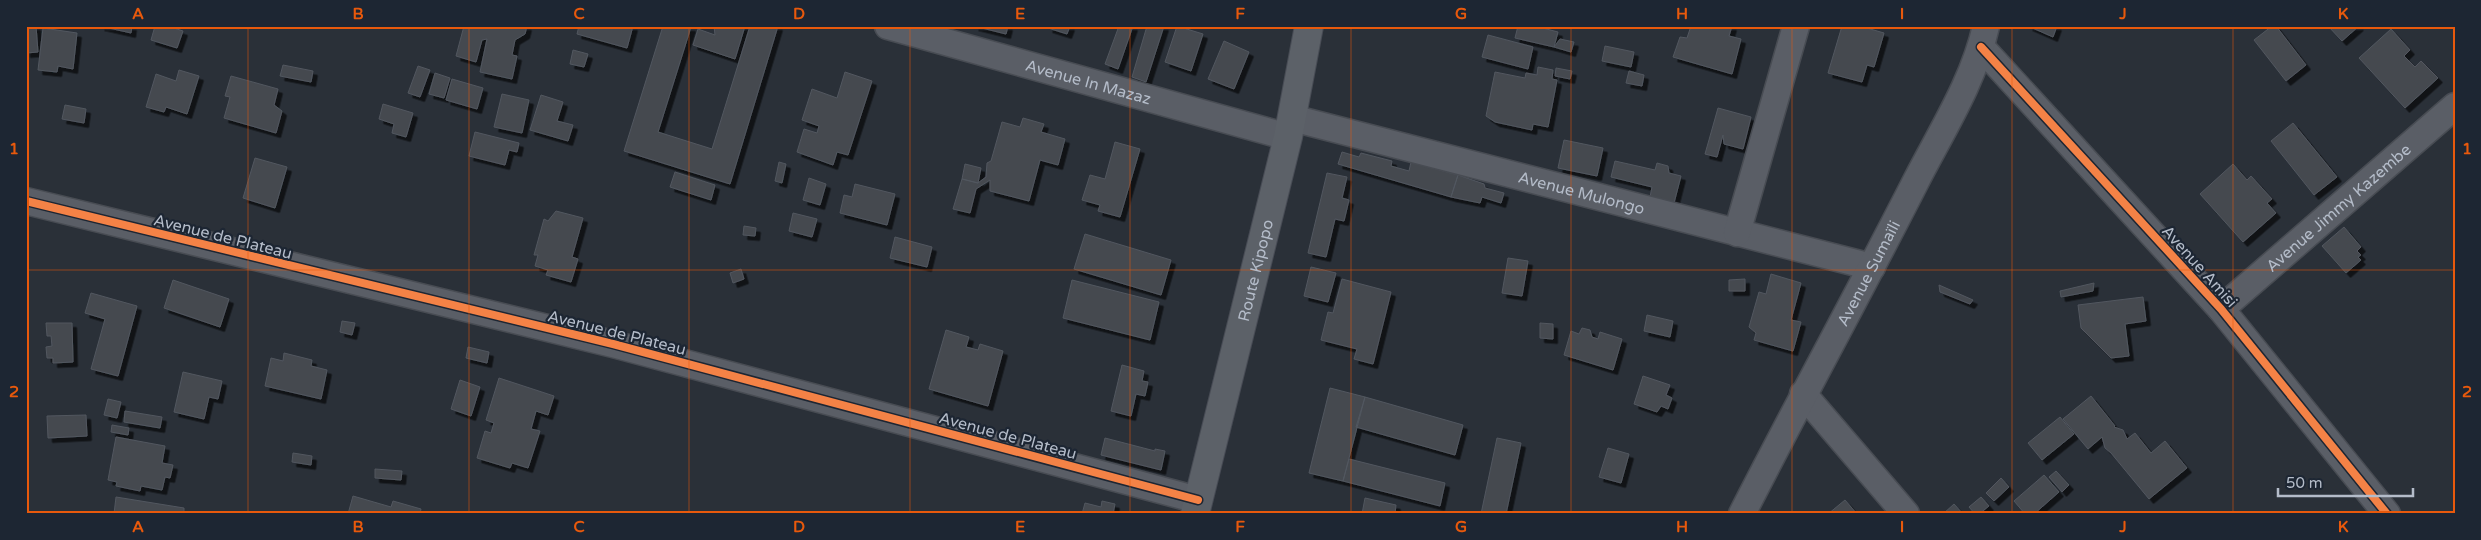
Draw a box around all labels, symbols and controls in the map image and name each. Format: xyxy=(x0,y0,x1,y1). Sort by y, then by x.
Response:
text: A xyxy=(132,4,144,24)
text: B xyxy=(352,4,364,24)
text: C xyxy=(573,4,585,24)
text: D xyxy=(793,4,805,24)
text: E xyxy=(1015,4,1025,24)
text: F xyxy=(1235,4,1245,24)
text: G xyxy=(1455,4,1467,24)
text: H xyxy=(1676,4,1688,24)
text: I xyxy=(1900,4,1904,24)
text: J xyxy=(2118,4,2127,24)
text: K xyxy=(2338,4,2349,24)
street label: Avenue In Mazaz xyxy=(1023,56,1153,110)
text: 1 xyxy=(9,139,19,159)
text: 1 xyxy=(2462,139,2472,159)
street label: Avenue Jimmy Kazembe xyxy=(2262,140,2415,277)
street label: Avenue Mulongo xyxy=(1516,168,1647,219)
street label: Avenue de Plateau xyxy=(151,210,294,264)
street label: Route Kipopo xyxy=(1234,217,1278,324)
street label: Avenue Sumaïli xyxy=(1833,217,1905,330)
street label: Avenue Amisi xyxy=(2157,221,2241,312)
street label: Avenue de Plateau xyxy=(545,306,688,360)
text: 2 xyxy=(9,382,19,402)
text: 2 xyxy=(2462,382,2472,402)
street label: Avenue de Plateau xyxy=(937,408,1079,464)
scale bar xyxy=(2278,465,2414,497)
text: 50 m xyxy=(2286,474,2323,492)
text: A xyxy=(132,517,144,537)
text: B xyxy=(352,517,364,537)
text: C xyxy=(573,517,585,537)
text: D xyxy=(793,517,805,537)
text: E xyxy=(1015,517,1025,537)
text: F xyxy=(1235,517,1245,537)
text: G xyxy=(1455,517,1467,537)
text: H xyxy=(1676,517,1688,537)
text: I xyxy=(1900,517,1904,537)
text: J xyxy=(2118,517,2127,537)
text: K xyxy=(2338,517,2349,537)

